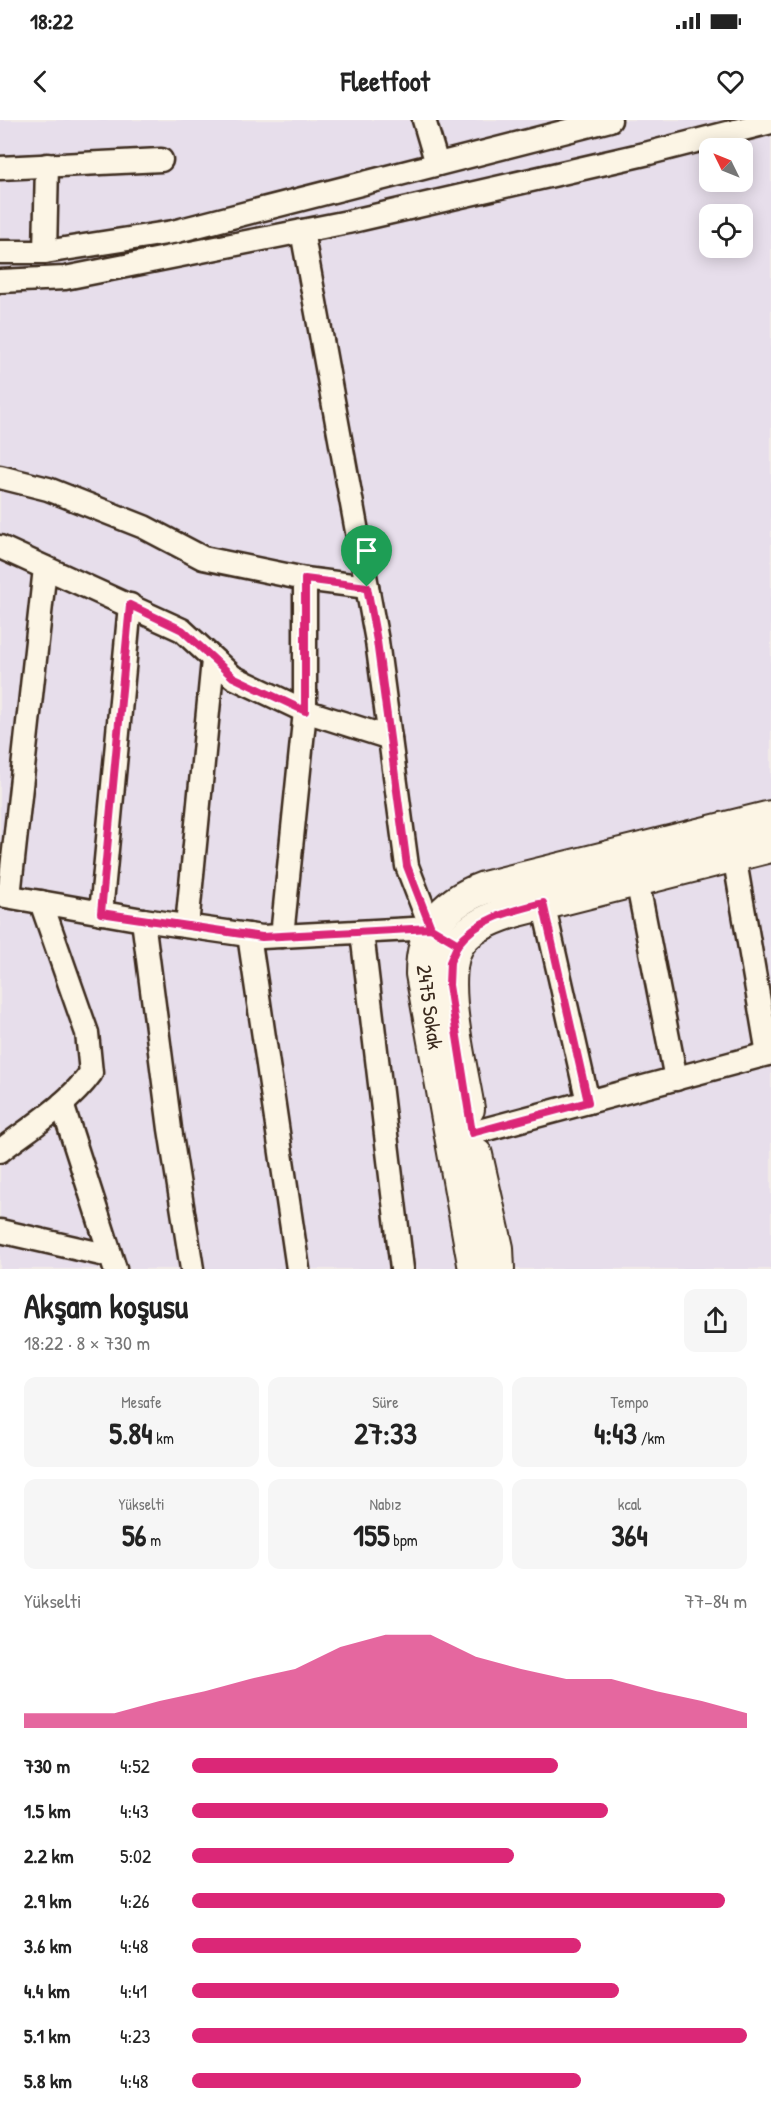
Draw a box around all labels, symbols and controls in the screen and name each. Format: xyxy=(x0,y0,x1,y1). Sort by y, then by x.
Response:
text: 18:22 xyxy=(30,6,73,36)
text: Fleetfoot xyxy=(341,63,430,99)
icon: back xyxy=(24,65,57,98)
icon: heart xyxy=(714,65,747,98)
north arrow xyxy=(699,138,753,192)
map controls xyxy=(699,138,753,258)
button: locate xyxy=(699,204,753,258)
pin xyxy=(341,525,392,587)
icon: arrive xyxy=(350,534,383,567)
street label: 2475 Sokak xyxy=(410,963,450,1052)
text: Akşam koşusu xyxy=(24,1284,188,1328)
button: share xyxy=(684,1289,747,1352)
text: 18:22 · 8 × 730 m xyxy=(24,1329,150,1356)
text: Mesafe xyxy=(121,1391,162,1413)
text: Süre xyxy=(372,1391,399,1413)
text: Tempo xyxy=(610,1391,649,1413)
text: 5.84 xyxy=(109,1413,153,1453)
text: 27:33 xyxy=(354,1413,417,1453)
text: 4:43 xyxy=(594,1413,637,1453)
text: km xyxy=(153,1427,174,1449)
text: /km xyxy=(637,1427,665,1449)
text: Yükselti xyxy=(119,1493,164,1515)
text: Nabız xyxy=(370,1493,401,1515)
text: kcal xyxy=(618,1493,641,1515)
text: 56 xyxy=(122,1515,147,1555)
text: 155 xyxy=(353,1515,390,1555)
text: 364 xyxy=(611,1515,648,1555)
text: m xyxy=(147,1529,161,1551)
text: bpm xyxy=(390,1529,418,1551)
text: Yükselti xyxy=(24,1587,81,1614)
text: 77–84 m xyxy=(684,1587,747,1614)
text: 730 m xyxy=(24,1752,70,1779)
text: 4:52 xyxy=(120,1752,150,1779)
text: 1.5 km xyxy=(24,1797,71,1824)
text: 4:43 xyxy=(120,1797,149,1824)
text: 2.2 km xyxy=(24,1842,74,1869)
text: 5:02 xyxy=(120,1842,151,1869)
text: 2.9 km xyxy=(24,1887,71,1914)
text: 4:26 xyxy=(120,1887,149,1914)
text: 3.6 km xyxy=(24,1932,72,1959)
text: 4:48 xyxy=(120,1932,148,1959)
text: 4.4 km xyxy=(24,1977,70,2004)
text: 4:41 xyxy=(120,1977,147,2004)
text: 5.1 km xyxy=(24,2022,71,2049)
text: 4:23 xyxy=(120,2022,150,2049)
text: 5.8 km xyxy=(24,2067,72,2094)
text: 4:48 xyxy=(120,2067,148,2094)

